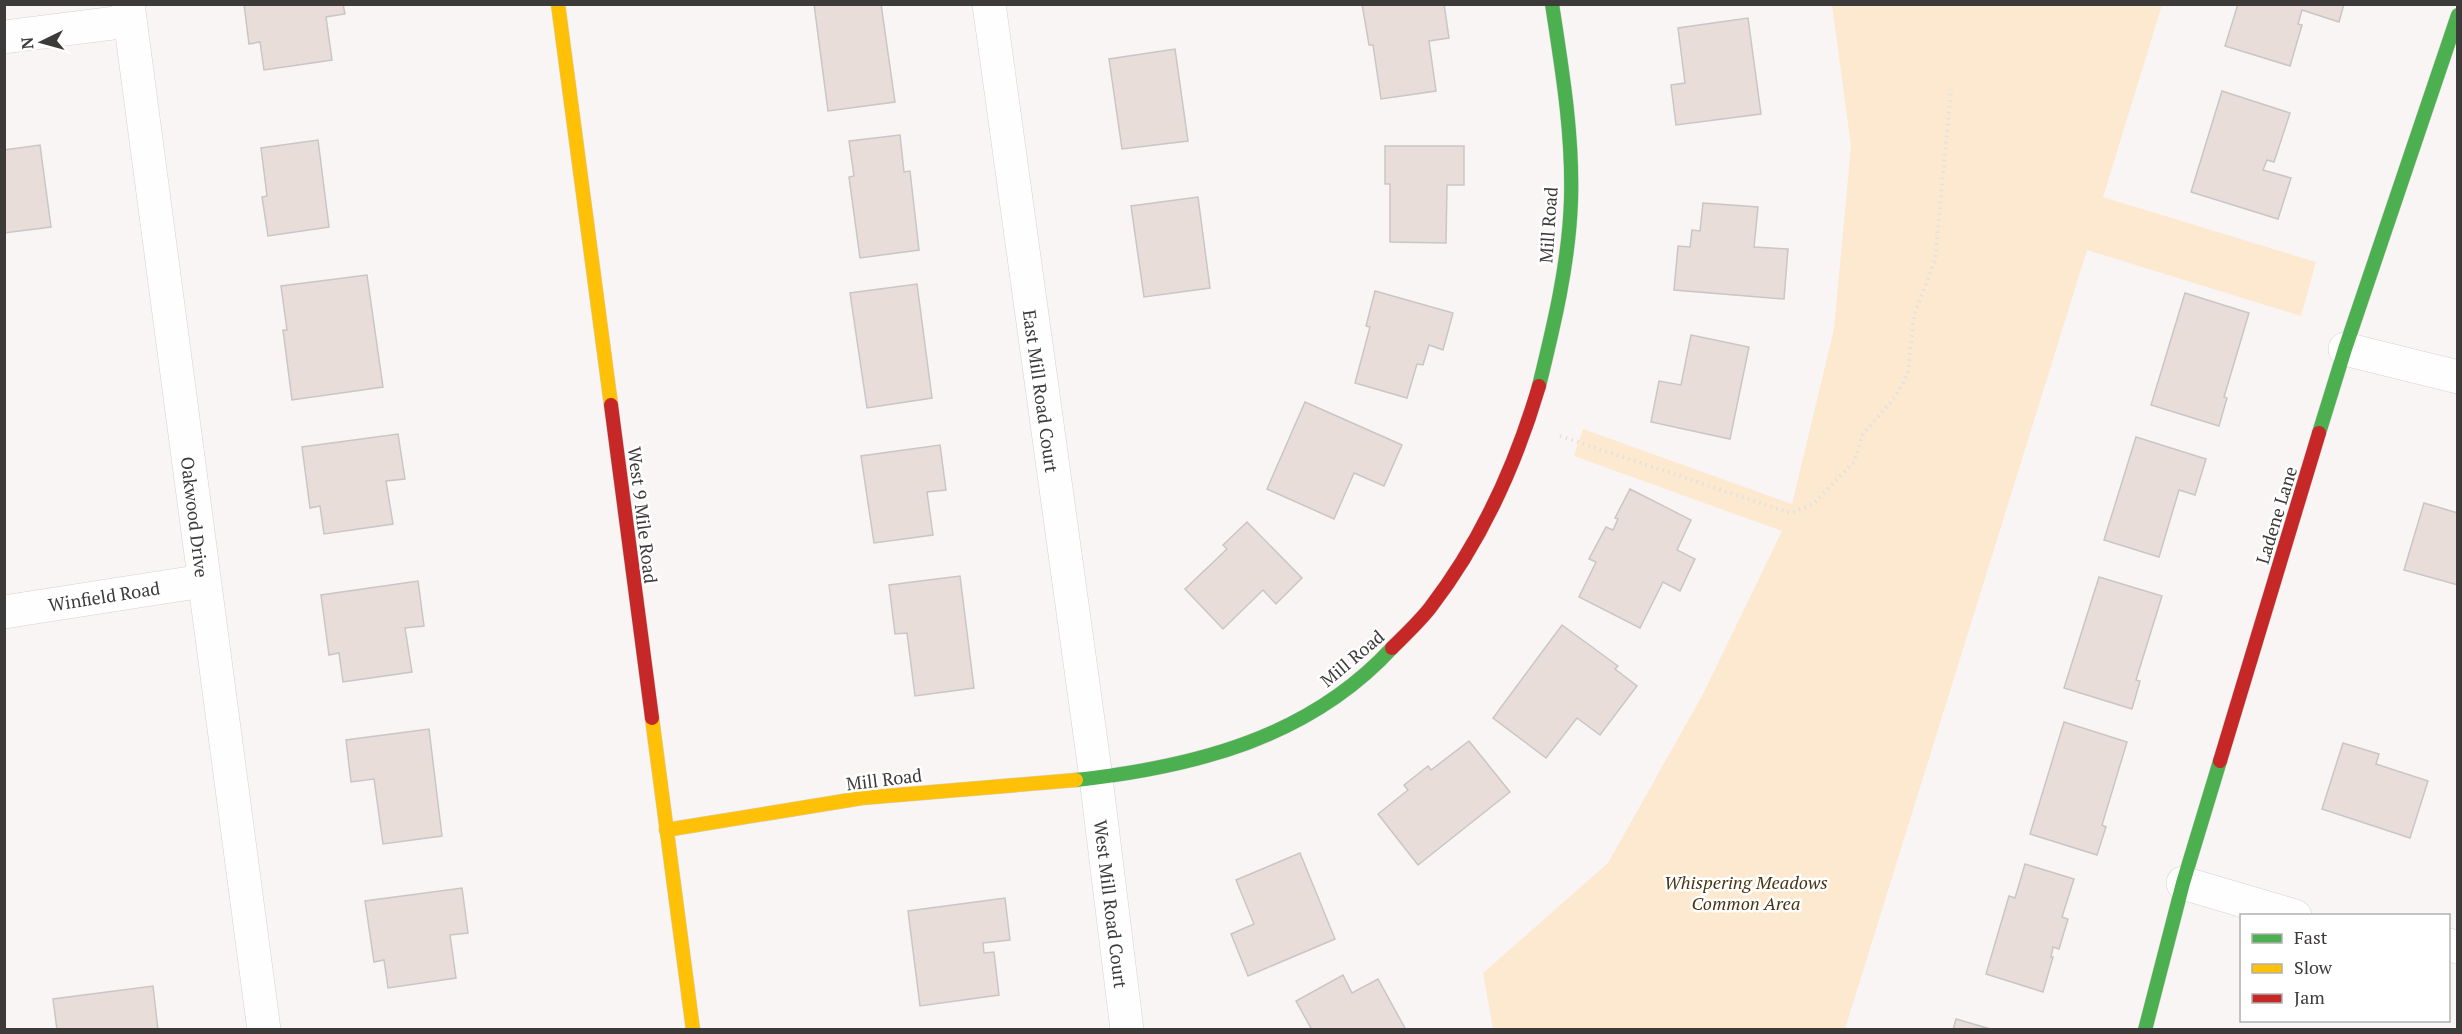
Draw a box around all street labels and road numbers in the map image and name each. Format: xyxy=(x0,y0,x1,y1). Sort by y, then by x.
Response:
street label: Mill Road xyxy=(1533,186,1563,264)
street label: East Mill Road Court xyxy=(1018,308,1064,474)
street label: West 9 Mile Road xyxy=(623,445,663,585)
street label: Oakwood Drive xyxy=(176,455,214,579)
street label: Ladene Lane xyxy=(2250,463,2302,567)
street label: Winfield Road xyxy=(46,575,162,617)
street label: Mill Road xyxy=(1315,624,1389,692)
street label: Mill Road xyxy=(845,762,923,796)
street label: West Mill Road Court xyxy=(1089,818,1133,990)

